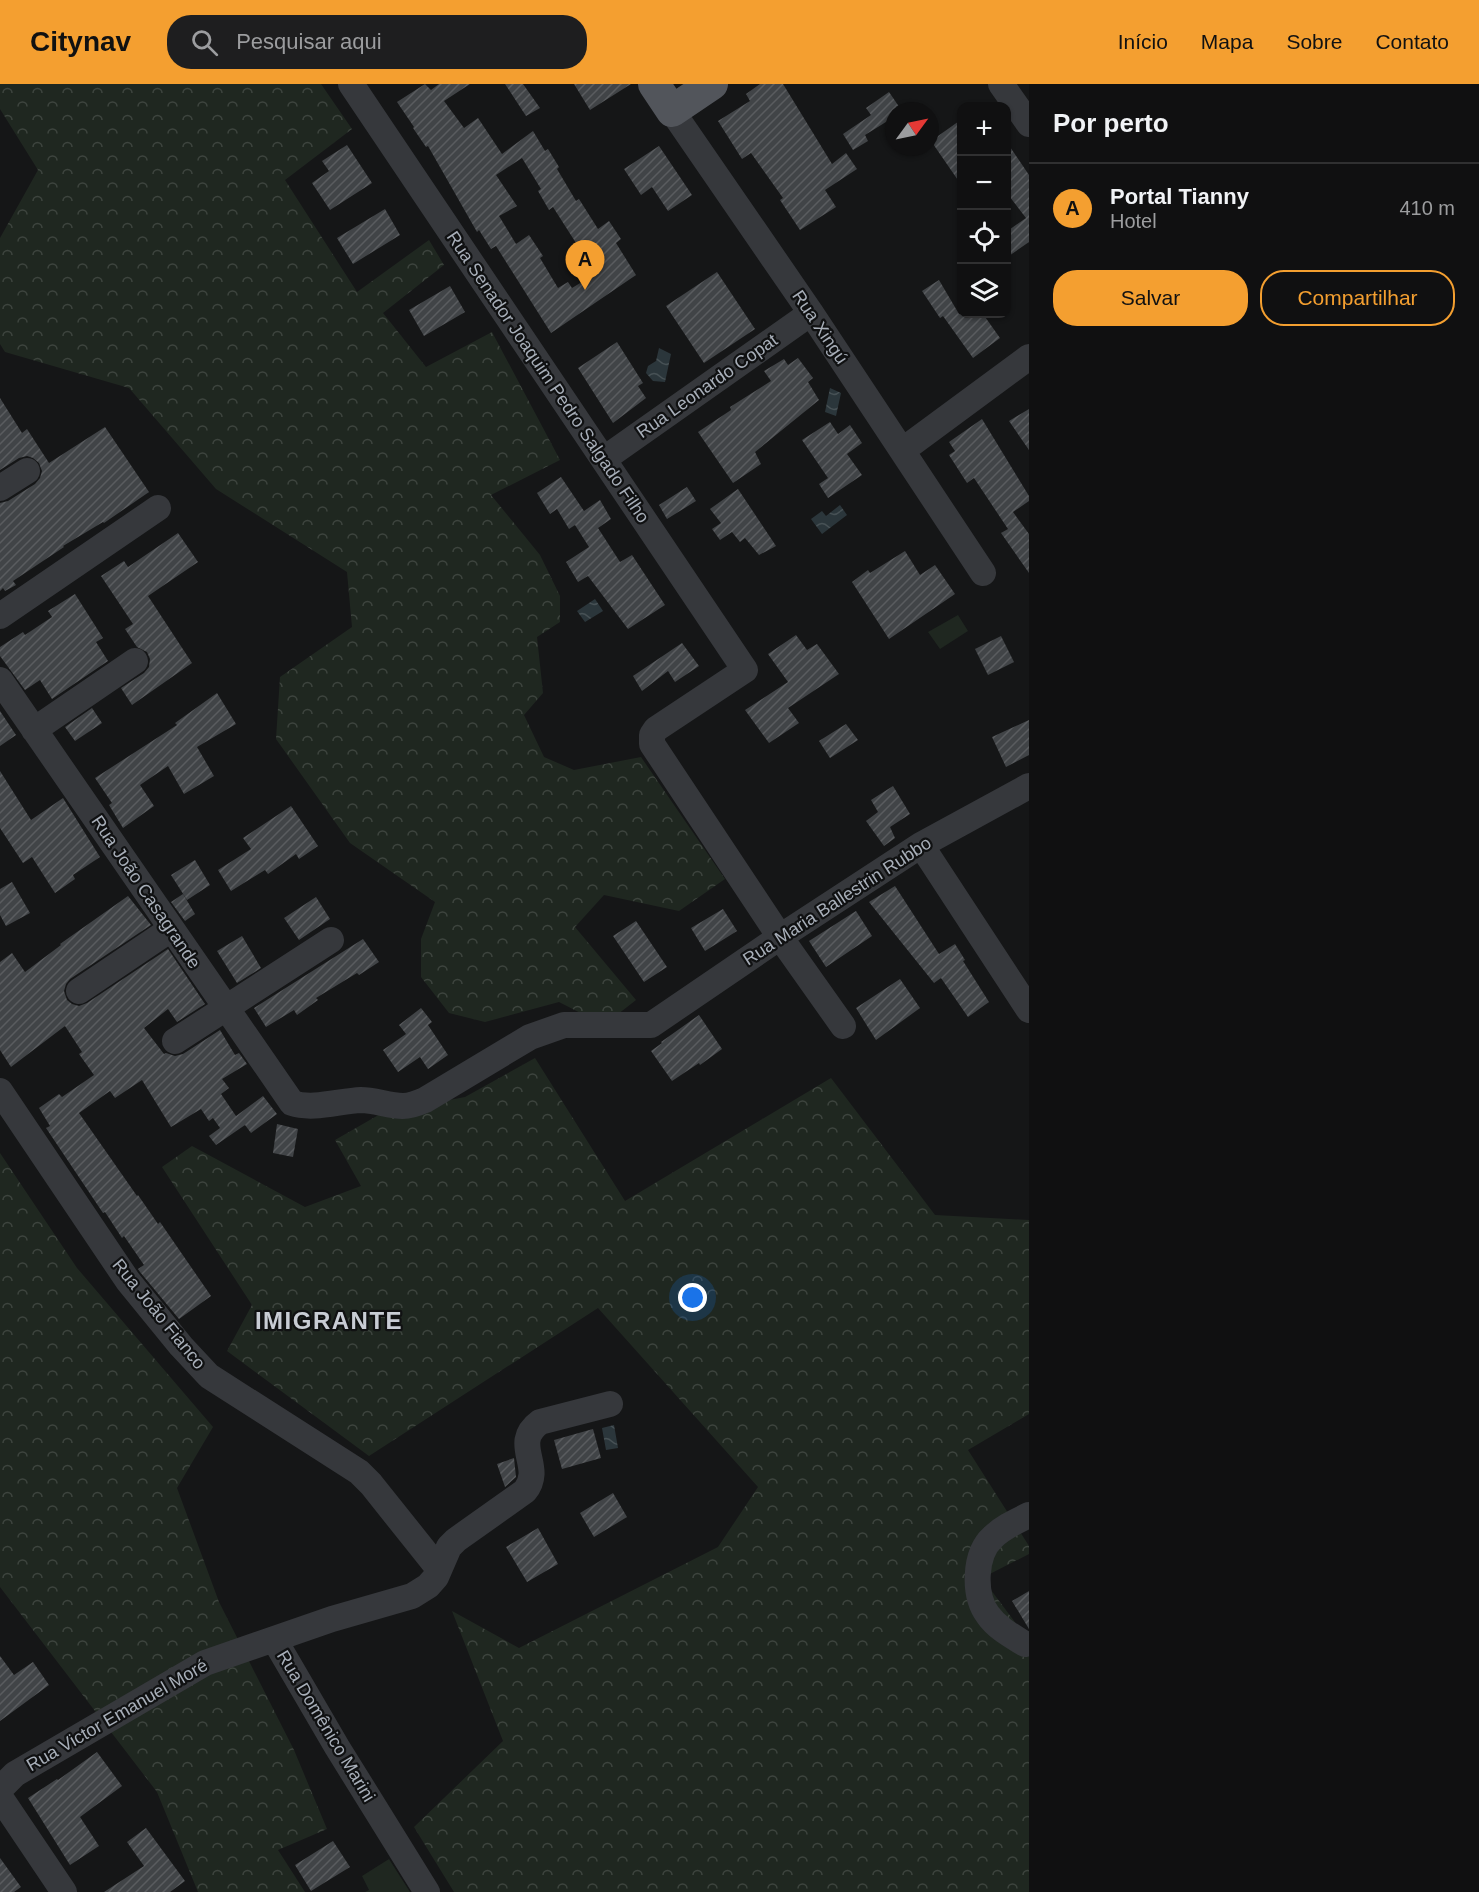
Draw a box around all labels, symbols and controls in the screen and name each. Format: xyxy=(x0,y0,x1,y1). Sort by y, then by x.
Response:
search box xyxy=(167,15,587,69)
text: Citynav xyxy=(30,26,131,57)
icon: search xyxy=(188,26,221,59)
text: Pesquisar aqui xyxy=(236,29,382,54)
text: Início xyxy=(1118,30,1168,53)
text: Mapa xyxy=(1201,30,1253,53)
text: Sobre xyxy=(1286,30,1342,53)
text: Contato xyxy=(1375,30,1449,53)
north arrow xyxy=(885,102,939,156)
map controls xyxy=(957,102,1011,318)
button: + xyxy=(957,102,1011,156)
text: Por perto xyxy=(1053,108,1169,138)
button: − xyxy=(957,156,1011,210)
text: Portal Tianny xyxy=(1110,184,1249,209)
text: A xyxy=(1065,197,1080,219)
text: 410 m xyxy=(1399,197,1455,219)
button: locate xyxy=(957,210,1011,264)
text: Hotel xyxy=(1110,210,1157,232)
street label: Rua Senador Joaquim Pedro Salgado Filho xyxy=(443,227,653,527)
pin: A xyxy=(566,240,604,290)
button: layers xyxy=(957,264,1011,318)
button: Salvar xyxy=(1053,270,1248,326)
button: Compartilhar xyxy=(1260,270,1455,326)
street label: Rua Xingú xyxy=(788,287,852,367)
street label: Rua Leonardo Copat xyxy=(633,330,781,442)
street label: Rua João Casagrande xyxy=(87,812,205,972)
street label: Rua Maria Ballestrin Rubbo xyxy=(739,833,935,969)
street label: Rua João Fianco xyxy=(108,1255,210,1373)
your location xyxy=(678,1283,707,1312)
district label: IMIGRANTE xyxy=(255,1307,403,1334)
street label: Rua Domênico Marini xyxy=(273,1647,379,1805)
street label: Rua Victor Emanuel Moré xyxy=(23,1655,211,1775)

